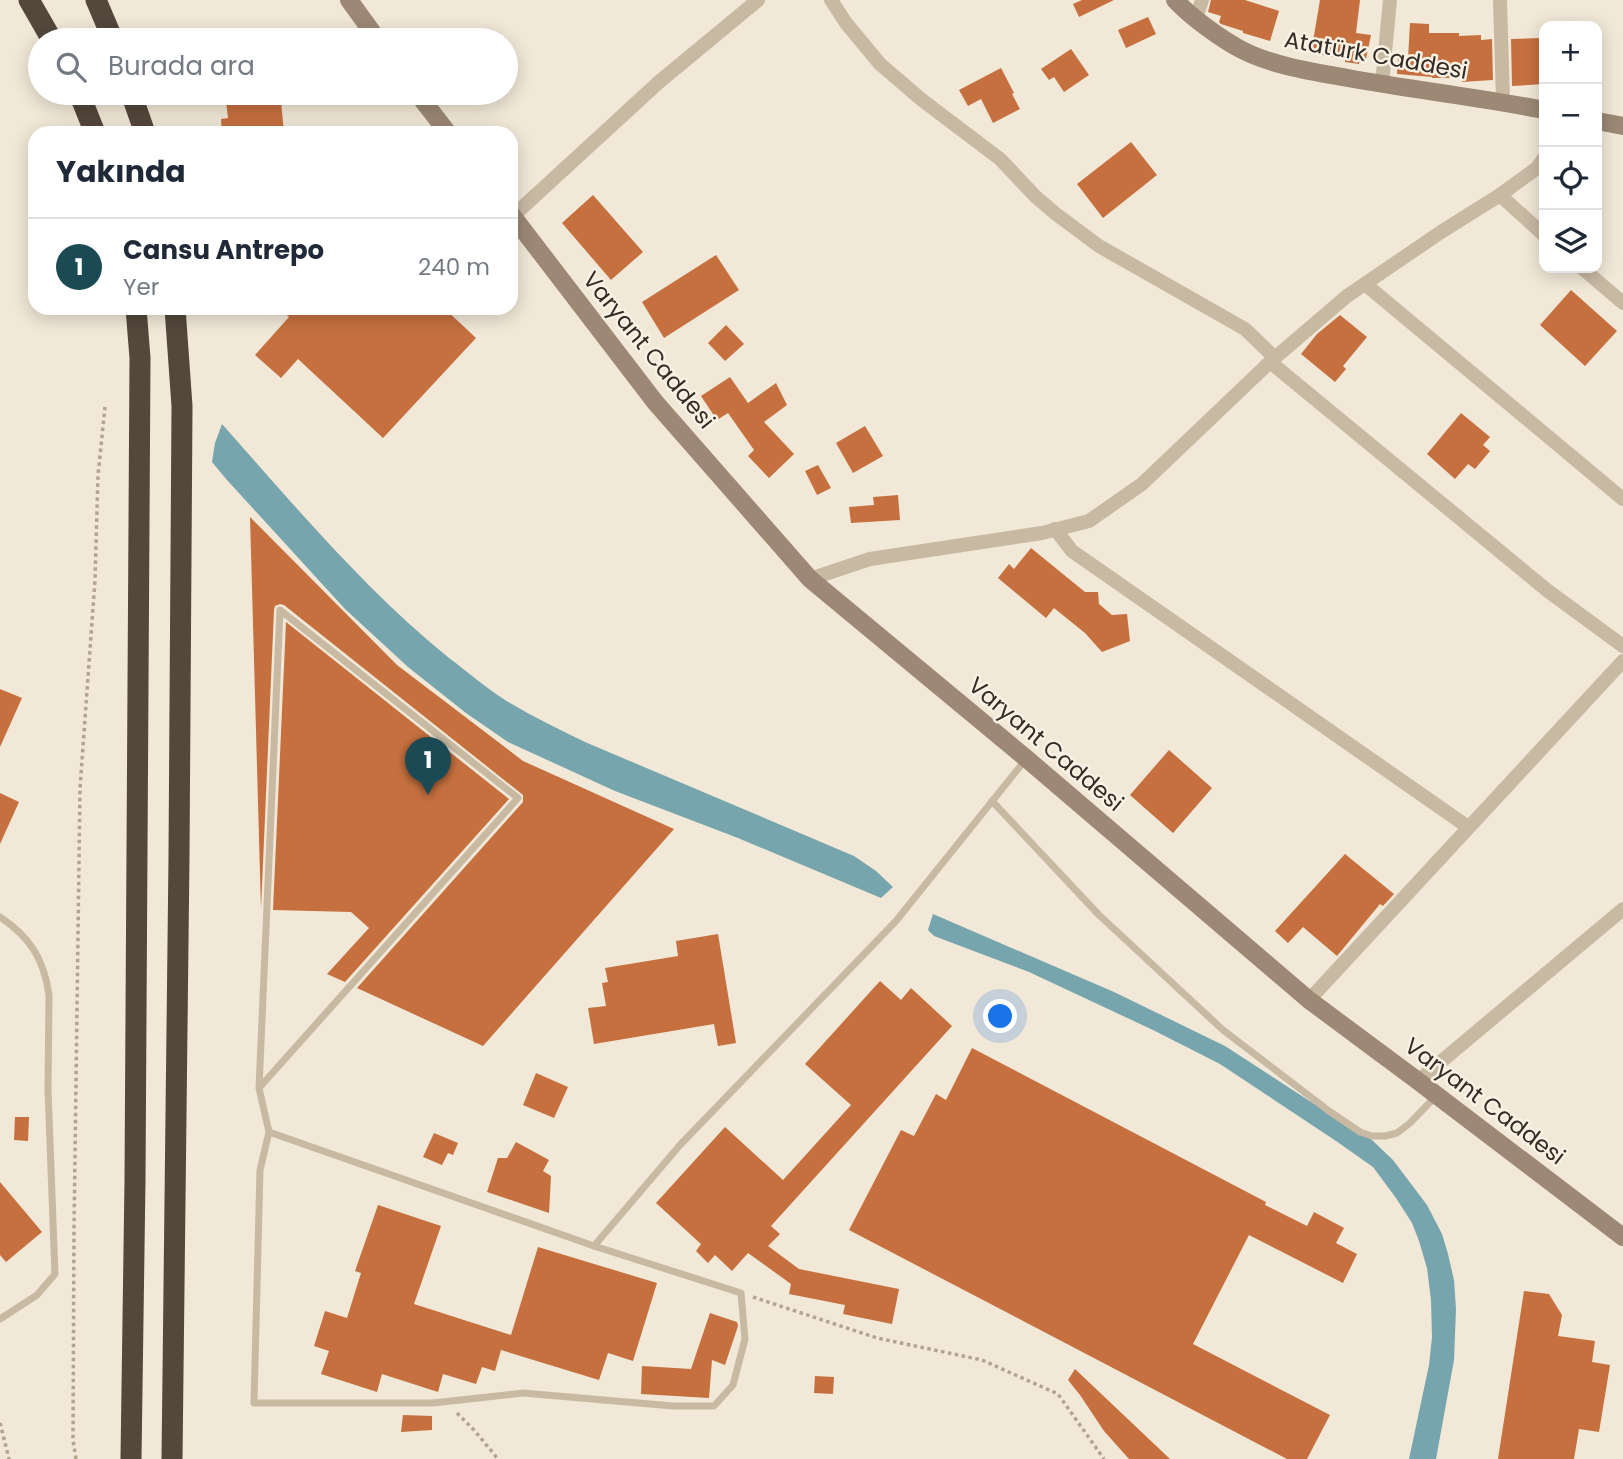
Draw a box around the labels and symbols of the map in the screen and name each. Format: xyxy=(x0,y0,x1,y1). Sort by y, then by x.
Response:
street label: Atatürk Caddesi xyxy=(1282,23,1470,87)
street label: Varyant Caddesi xyxy=(576,265,722,435)
street label: Varyant Caddesi xyxy=(962,669,1130,819)
pin: 1 xyxy=(405,737,451,795)
your location xyxy=(983,999,1017,1033)
street label: Varyant Caddesi xyxy=(1398,1030,1572,1172)

